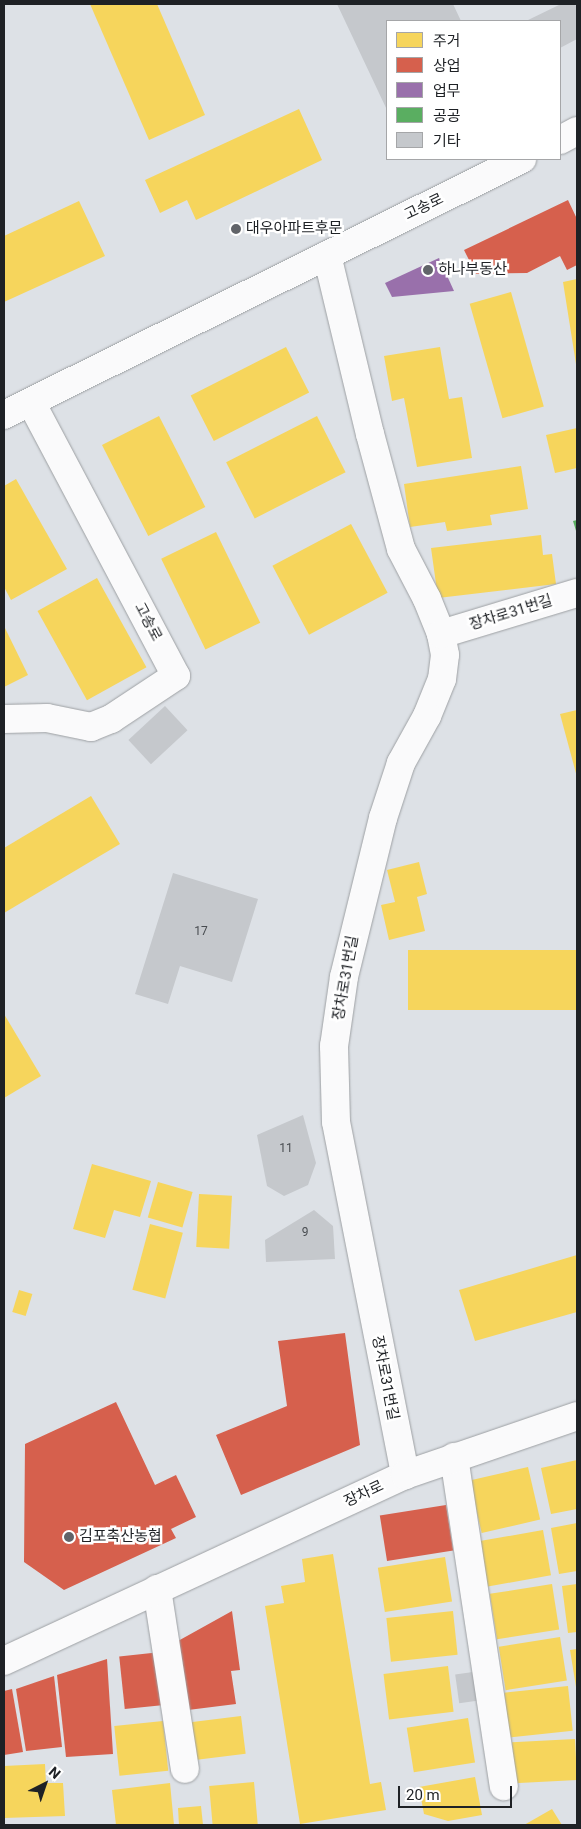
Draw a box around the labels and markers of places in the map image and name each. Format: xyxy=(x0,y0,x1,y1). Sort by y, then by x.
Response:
place label: 대우아파트후문 xyxy=(246,220,343,238)
marker: 대우아파트후문 xyxy=(230,223,242,235)
place label: 하나부동산 xyxy=(438,261,507,279)
marker: 하나부동산 xyxy=(422,264,434,276)
place label: 김포축산농협 xyxy=(79,1528,162,1546)
marker: 김포축산농협 xyxy=(63,1531,75,1543)

